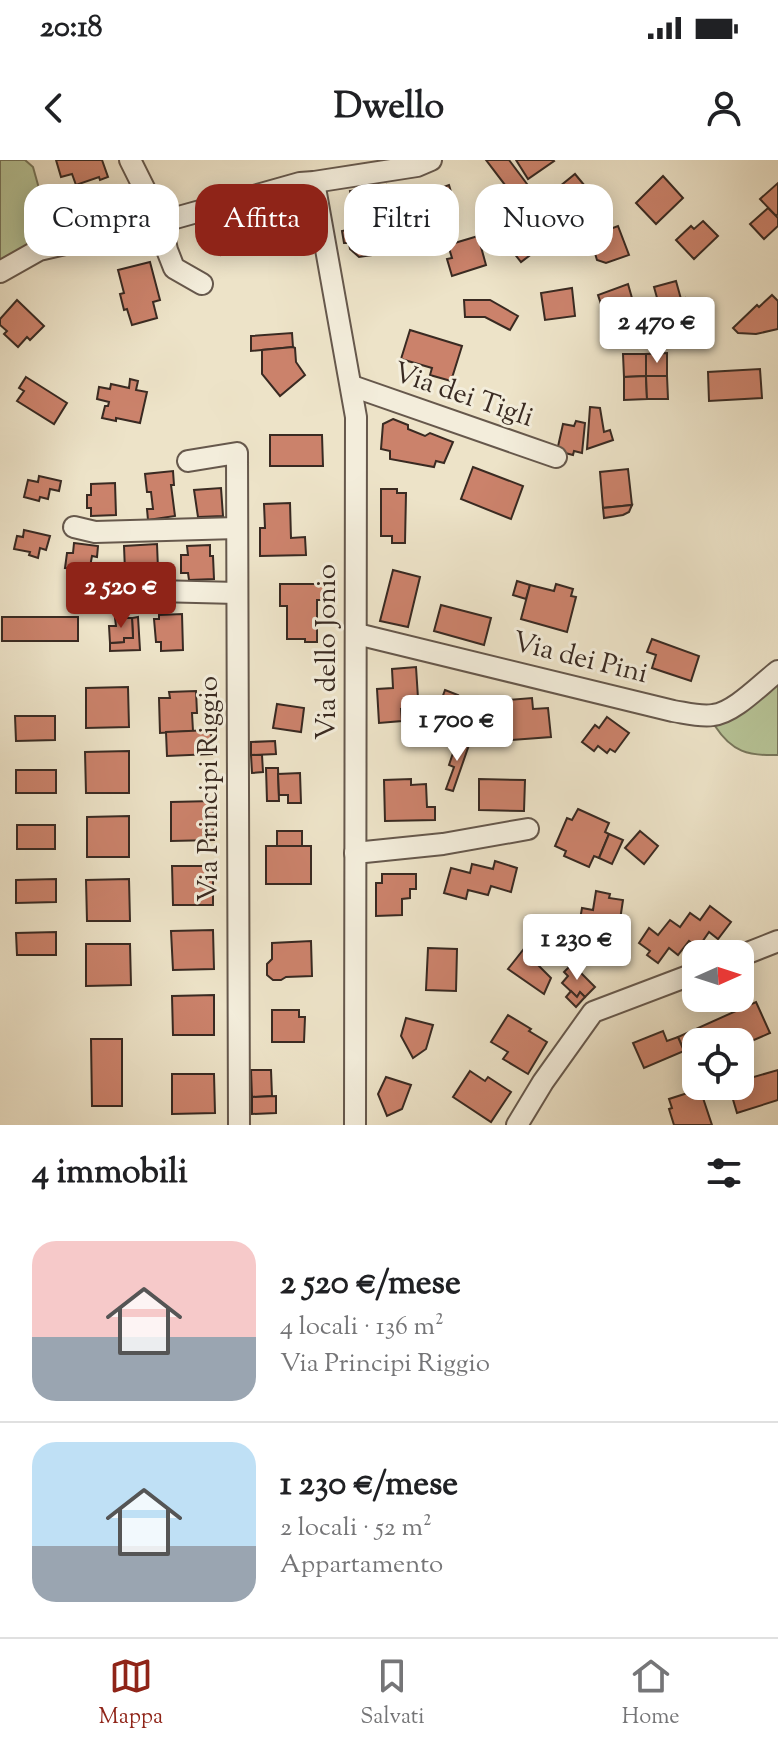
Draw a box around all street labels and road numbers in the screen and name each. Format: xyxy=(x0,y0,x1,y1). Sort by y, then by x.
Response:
street label: Via dei Tigli xyxy=(388,353,538,439)
street label: Via dello Jonio xyxy=(308,564,348,740)
street label: Via dei Pini xyxy=(508,623,652,695)
street label: Via Principi Riggio xyxy=(190,676,230,902)

